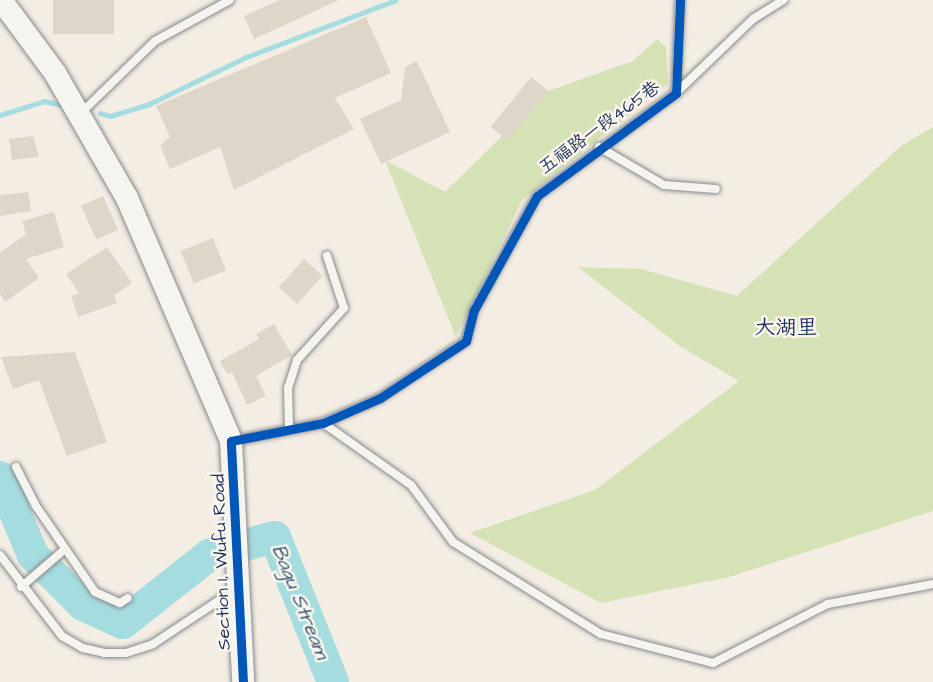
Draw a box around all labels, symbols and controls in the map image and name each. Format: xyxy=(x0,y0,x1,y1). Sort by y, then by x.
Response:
street label: 五福路一段465巷 xyxy=(535,77,665,179)
district label: 大湖里 xyxy=(755,315,817,341)
street label: Section 1, Wufu Road xyxy=(208,474,236,650)
water label: Bagu Stream xyxy=(266,541,334,663)

